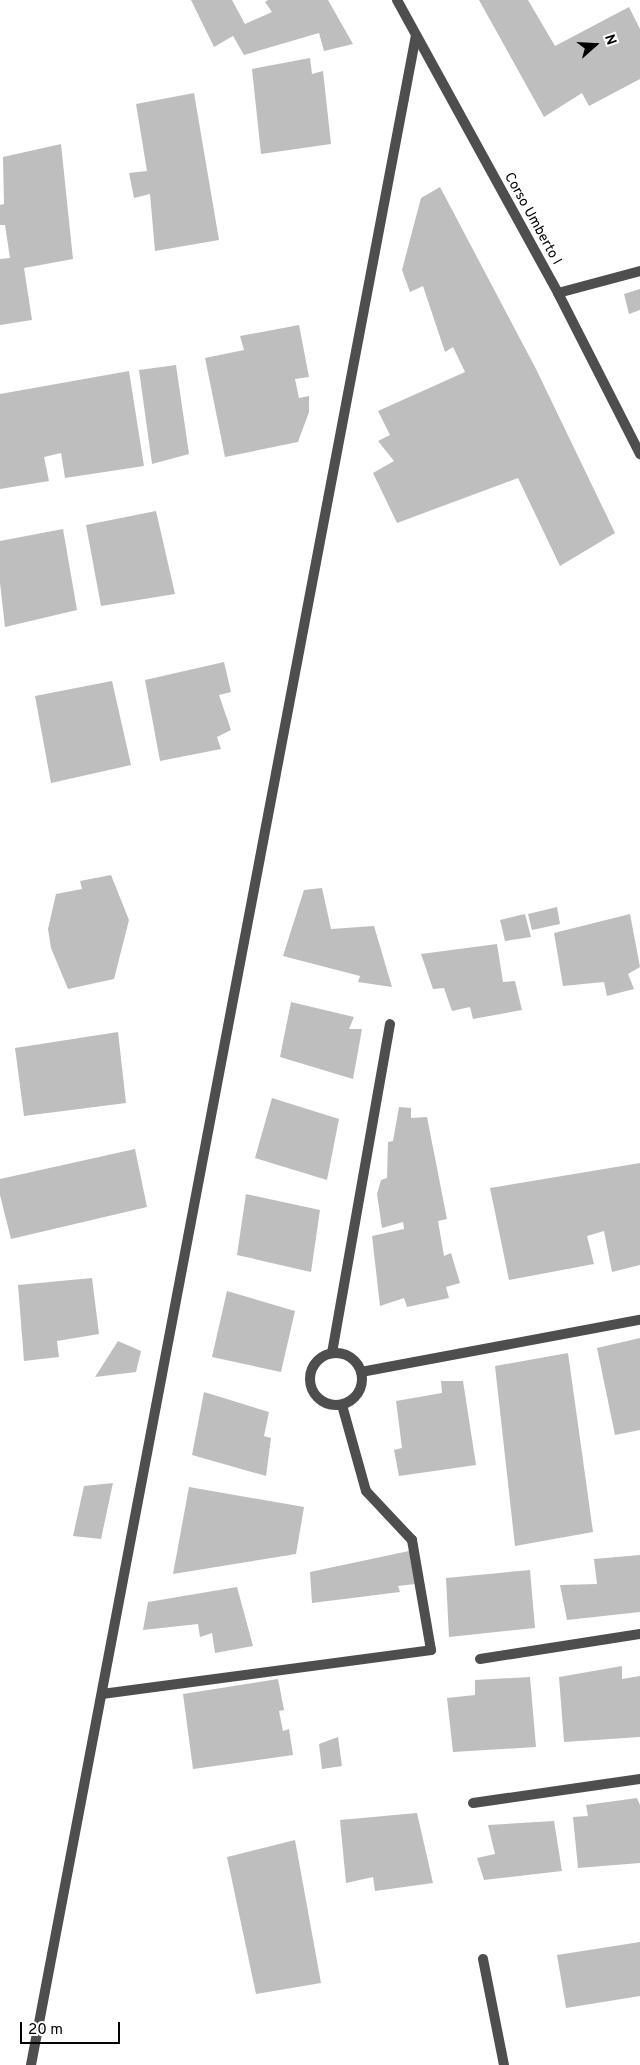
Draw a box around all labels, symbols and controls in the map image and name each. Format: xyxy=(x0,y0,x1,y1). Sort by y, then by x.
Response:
north arrow xyxy=(570,20,620,70)
text: N xyxy=(600,32,619,47)
street label: Corso Umberto I xyxy=(500,170,564,268)
scale bar xyxy=(22,2012,122,2044)
text: 20 m xyxy=(28,2021,63,2040)

